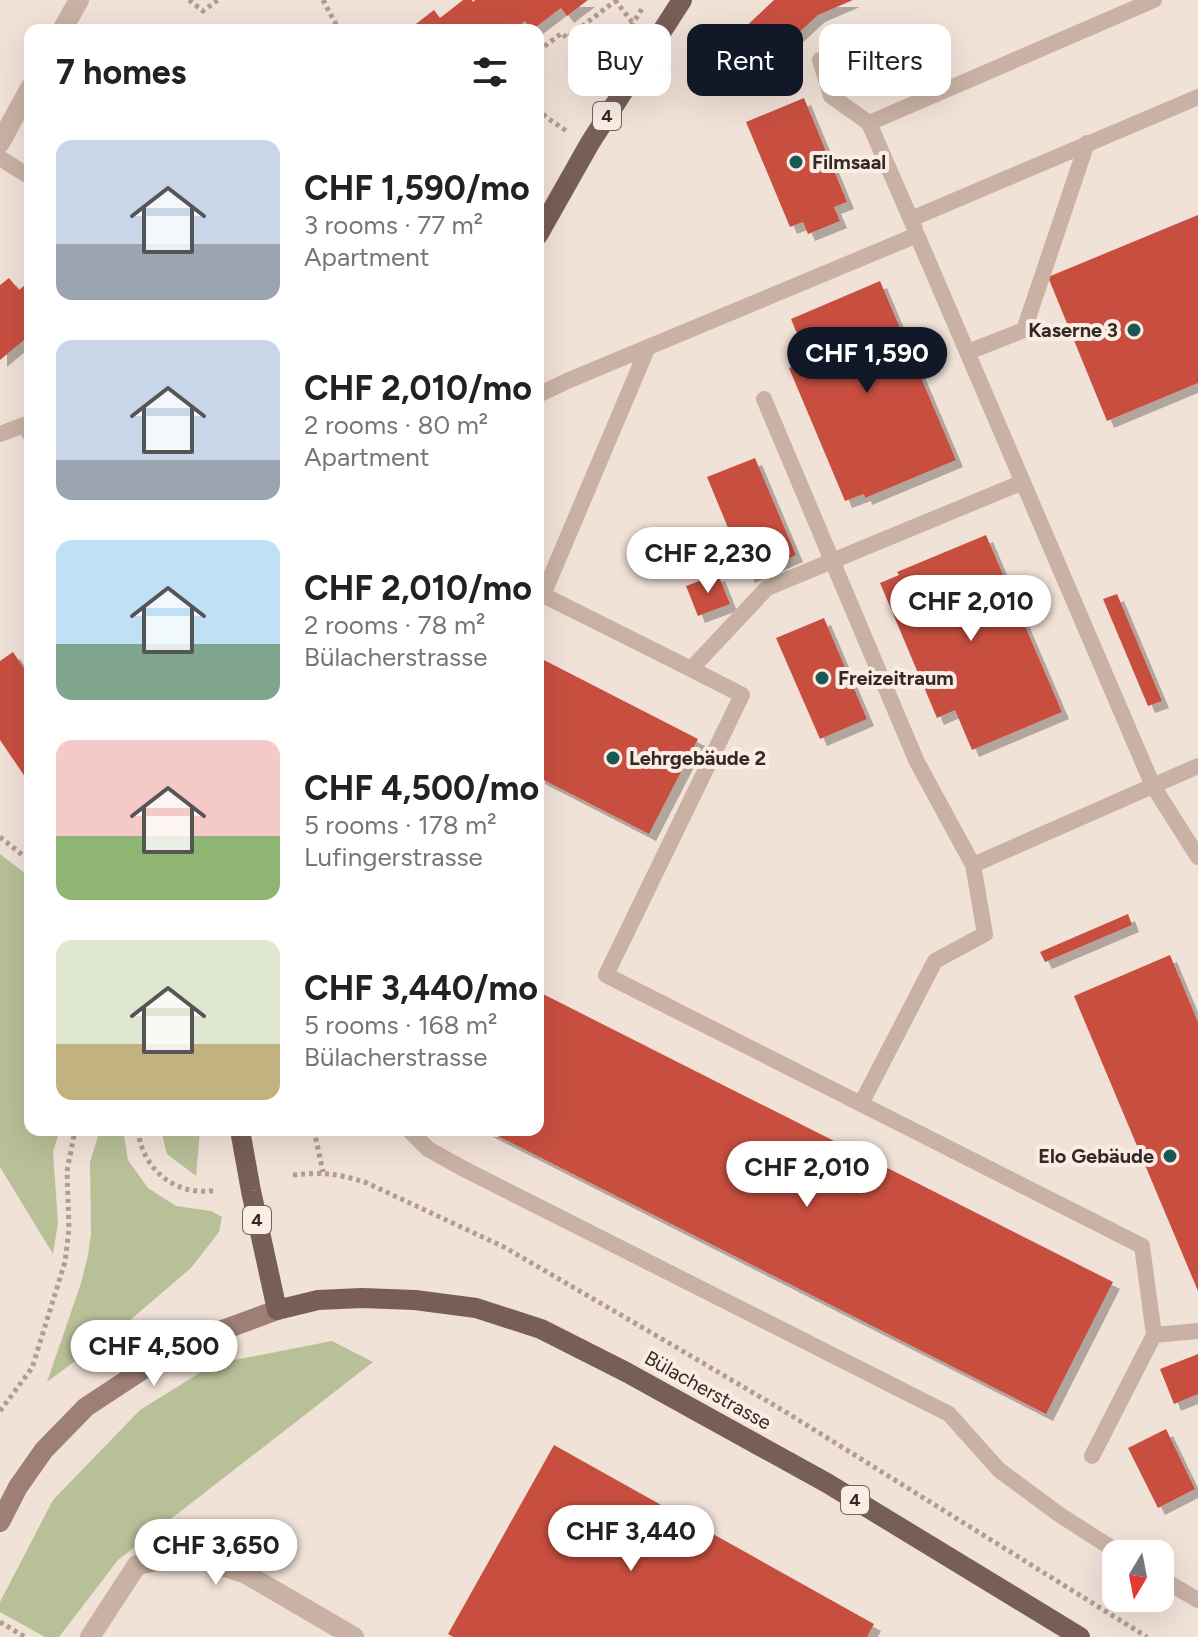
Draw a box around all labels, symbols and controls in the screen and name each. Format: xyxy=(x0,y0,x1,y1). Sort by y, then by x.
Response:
chip: Buy xyxy=(568,24,671,96)
chip: Rent xyxy=(687,24,803,96)
chip: Filters xyxy=(819,24,951,96)
icon: filters xyxy=(468,50,512,94)
text: 7 homes xyxy=(56,52,186,93)
road number: 4 xyxy=(593,102,621,130)
place label: Filmsaal xyxy=(812,150,886,174)
marker: Filmsaal xyxy=(787,153,805,171)
text: CHF 1,590/mo xyxy=(304,168,530,209)
icon: home xyxy=(120,172,216,268)
text: 3 rooms · 77 m² xyxy=(304,209,483,241)
text: Apartment xyxy=(304,241,430,273)
place label: Kaserne 3 xyxy=(1028,318,1118,342)
marker: Kaserne 3 xyxy=(1125,321,1143,339)
pin: CHF 1,590 xyxy=(775,327,959,395)
text: CHF 1,590 xyxy=(805,337,929,369)
text: CHF 2,010/mo xyxy=(304,368,532,409)
icon: home xyxy=(120,372,216,468)
text: 2 rooms · 80 m² xyxy=(304,409,488,441)
text: Apartment xyxy=(304,441,430,473)
pin: CHF 2,230 xyxy=(616,527,800,595)
text: CHF 2,230 xyxy=(644,537,772,569)
text: CHF 2,010/mo xyxy=(304,568,532,609)
icon: home xyxy=(120,572,216,668)
pin: CHF 2,010 xyxy=(879,575,1063,643)
text: CHF 2,010 xyxy=(908,585,1034,617)
text: 2 rooms · 78 m² xyxy=(304,609,485,641)
text: Bülacherstrasse xyxy=(304,641,487,673)
place label: Freizeitraum xyxy=(838,666,954,690)
marker: Freizeitraum xyxy=(813,669,831,687)
place label: Lehrgebäude 2 xyxy=(629,746,766,770)
marker: Lehrgebäude 2 xyxy=(604,749,622,767)
text: CHF 4,500/mo xyxy=(304,768,539,809)
icon: home xyxy=(120,772,216,868)
text: 5 rooms · 178 m² xyxy=(304,809,497,841)
text: Lufingerstrasse xyxy=(304,841,483,873)
text: CHF 3,440/mo xyxy=(304,968,538,1009)
icon: home xyxy=(120,972,216,1068)
text: 5 rooms · 168 m² xyxy=(304,1009,497,1041)
text: Bülacherstrasse xyxy=(304,1041,487,1073)
pin: CHF 2,010 xyxy=(715,1141,899,1209)
place label: Elo Gebäude xyxy=(1038,1144,1154,1168)
marker: Elo Gebäude xyxy=(1161,1147,1179,1165)
text: CHF 2,010 xyxy=(744,1151,870,1183)
road number: 4 xyxy=(243,1206,271,1234)
pin: CHF 4,500 xyxy=(62,1320,246,1388)
text: CHF 4,500 xyxy=(89,1330,219,1362)
street label: Bülacherstrasse xyxy=(641,1345,776,1435)
road number: 4 xyxy=(841,1486,869,1514)
pin: CHF 3,440 xyxy=(539,1505,723,1573)
text: CHF 3,440 xyxy=(566,1515,696,1547)
pin: CHF 3,650 xyxy=(124,1519,308,1587)
text: CHF 3,650 xyxy=(152,1529,280,1561)
north arrow xyxy=(1102,1540,1174,1612)
map controls xyxy=(1102,1540,1174,1612)

